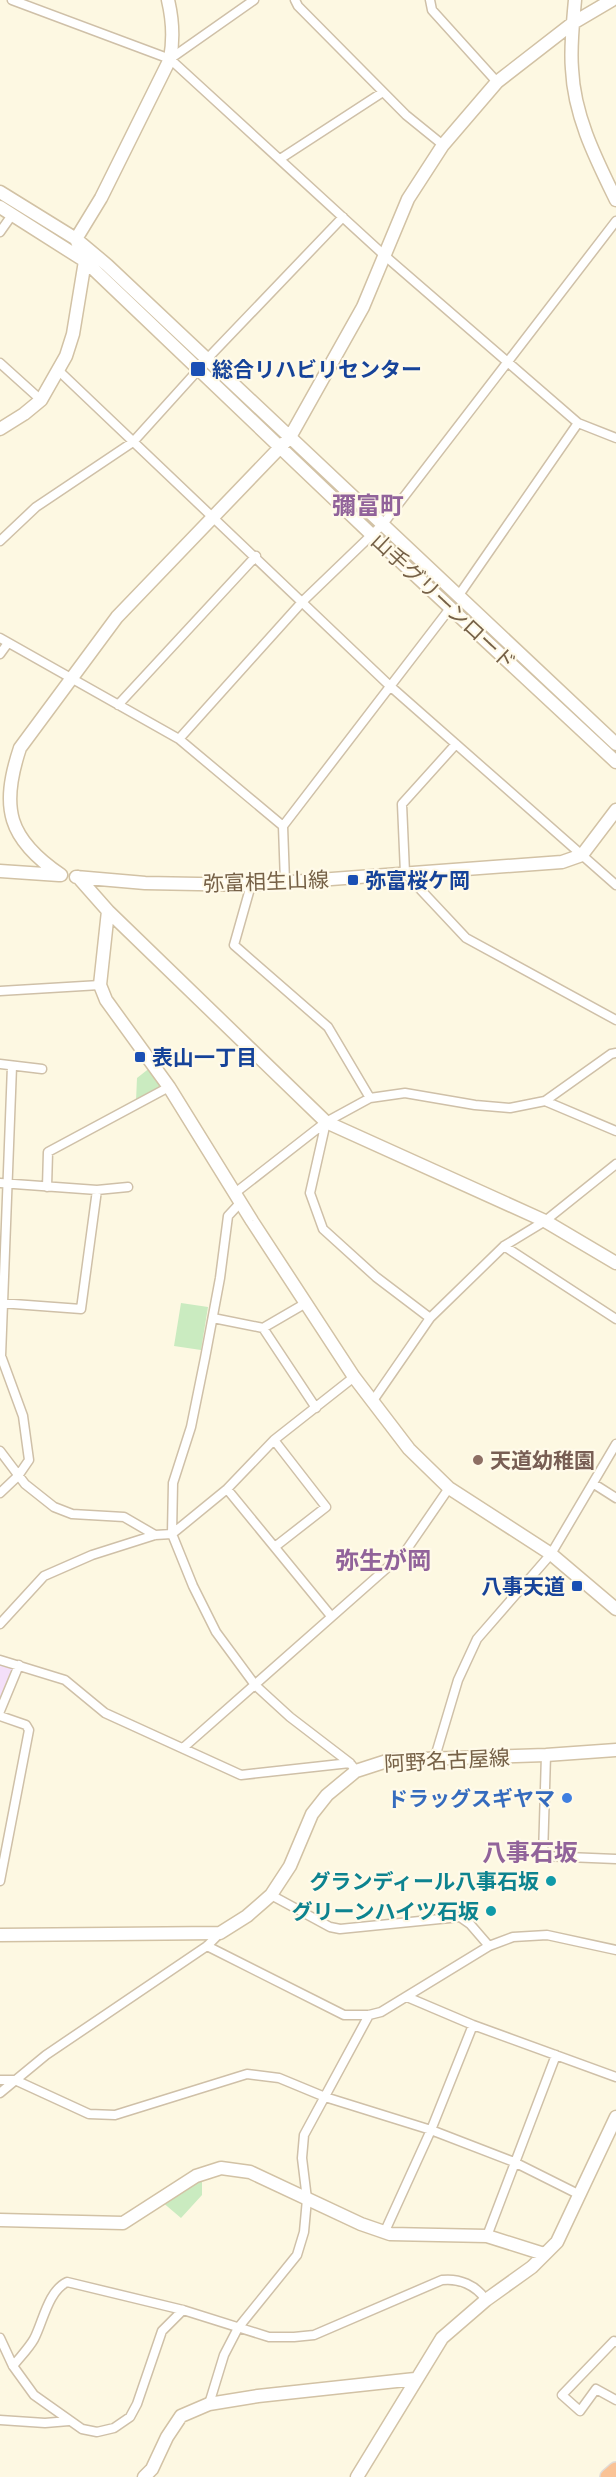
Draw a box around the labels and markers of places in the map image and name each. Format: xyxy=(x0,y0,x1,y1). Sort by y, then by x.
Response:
place label: 総合リハビリセンター xyxy=(212,355,422,383)
marker: 総合リハビリセンター xyxy=(189,360,207,378)
place label: 弥富桜ケ岡 xyxy=(365,866,470,894)
marker: 弥富桜ケ岡 xyxy=(346,873,360,887)
place label: 表山一丁目 xyxy=(152,1043,257,1071)
marker: 表山一丁目 xyxy=(133,1050,147,1064)
place label: 天道幼稚園 xyxy=(490,1446,595,1474)
marker: 天道幼稚園 xyxy=(471,1453,485,1467)
place label: 八事天道 xyxy=(481,1572,565,1600)
marker: 八事天道 xyxy=(570,1579,584,1593)
place label: ドラッグスギヤマ xyxy=(387,1784,555,1812)
marker: ドラッグスギヤマ xyxy=(560,1791,574,1805)
place label: グランディール八事石坂 xyxy=(309,1867,539,1895)
marker: グランディール八事石坂 xyxy=(544,1874,558,1888)
place label: グリーンハイツ石坂 xyxy=(291,1897,479,1925)
marker: グリーンハイツ石坂 xyxy=(484,1904,498,1918)

